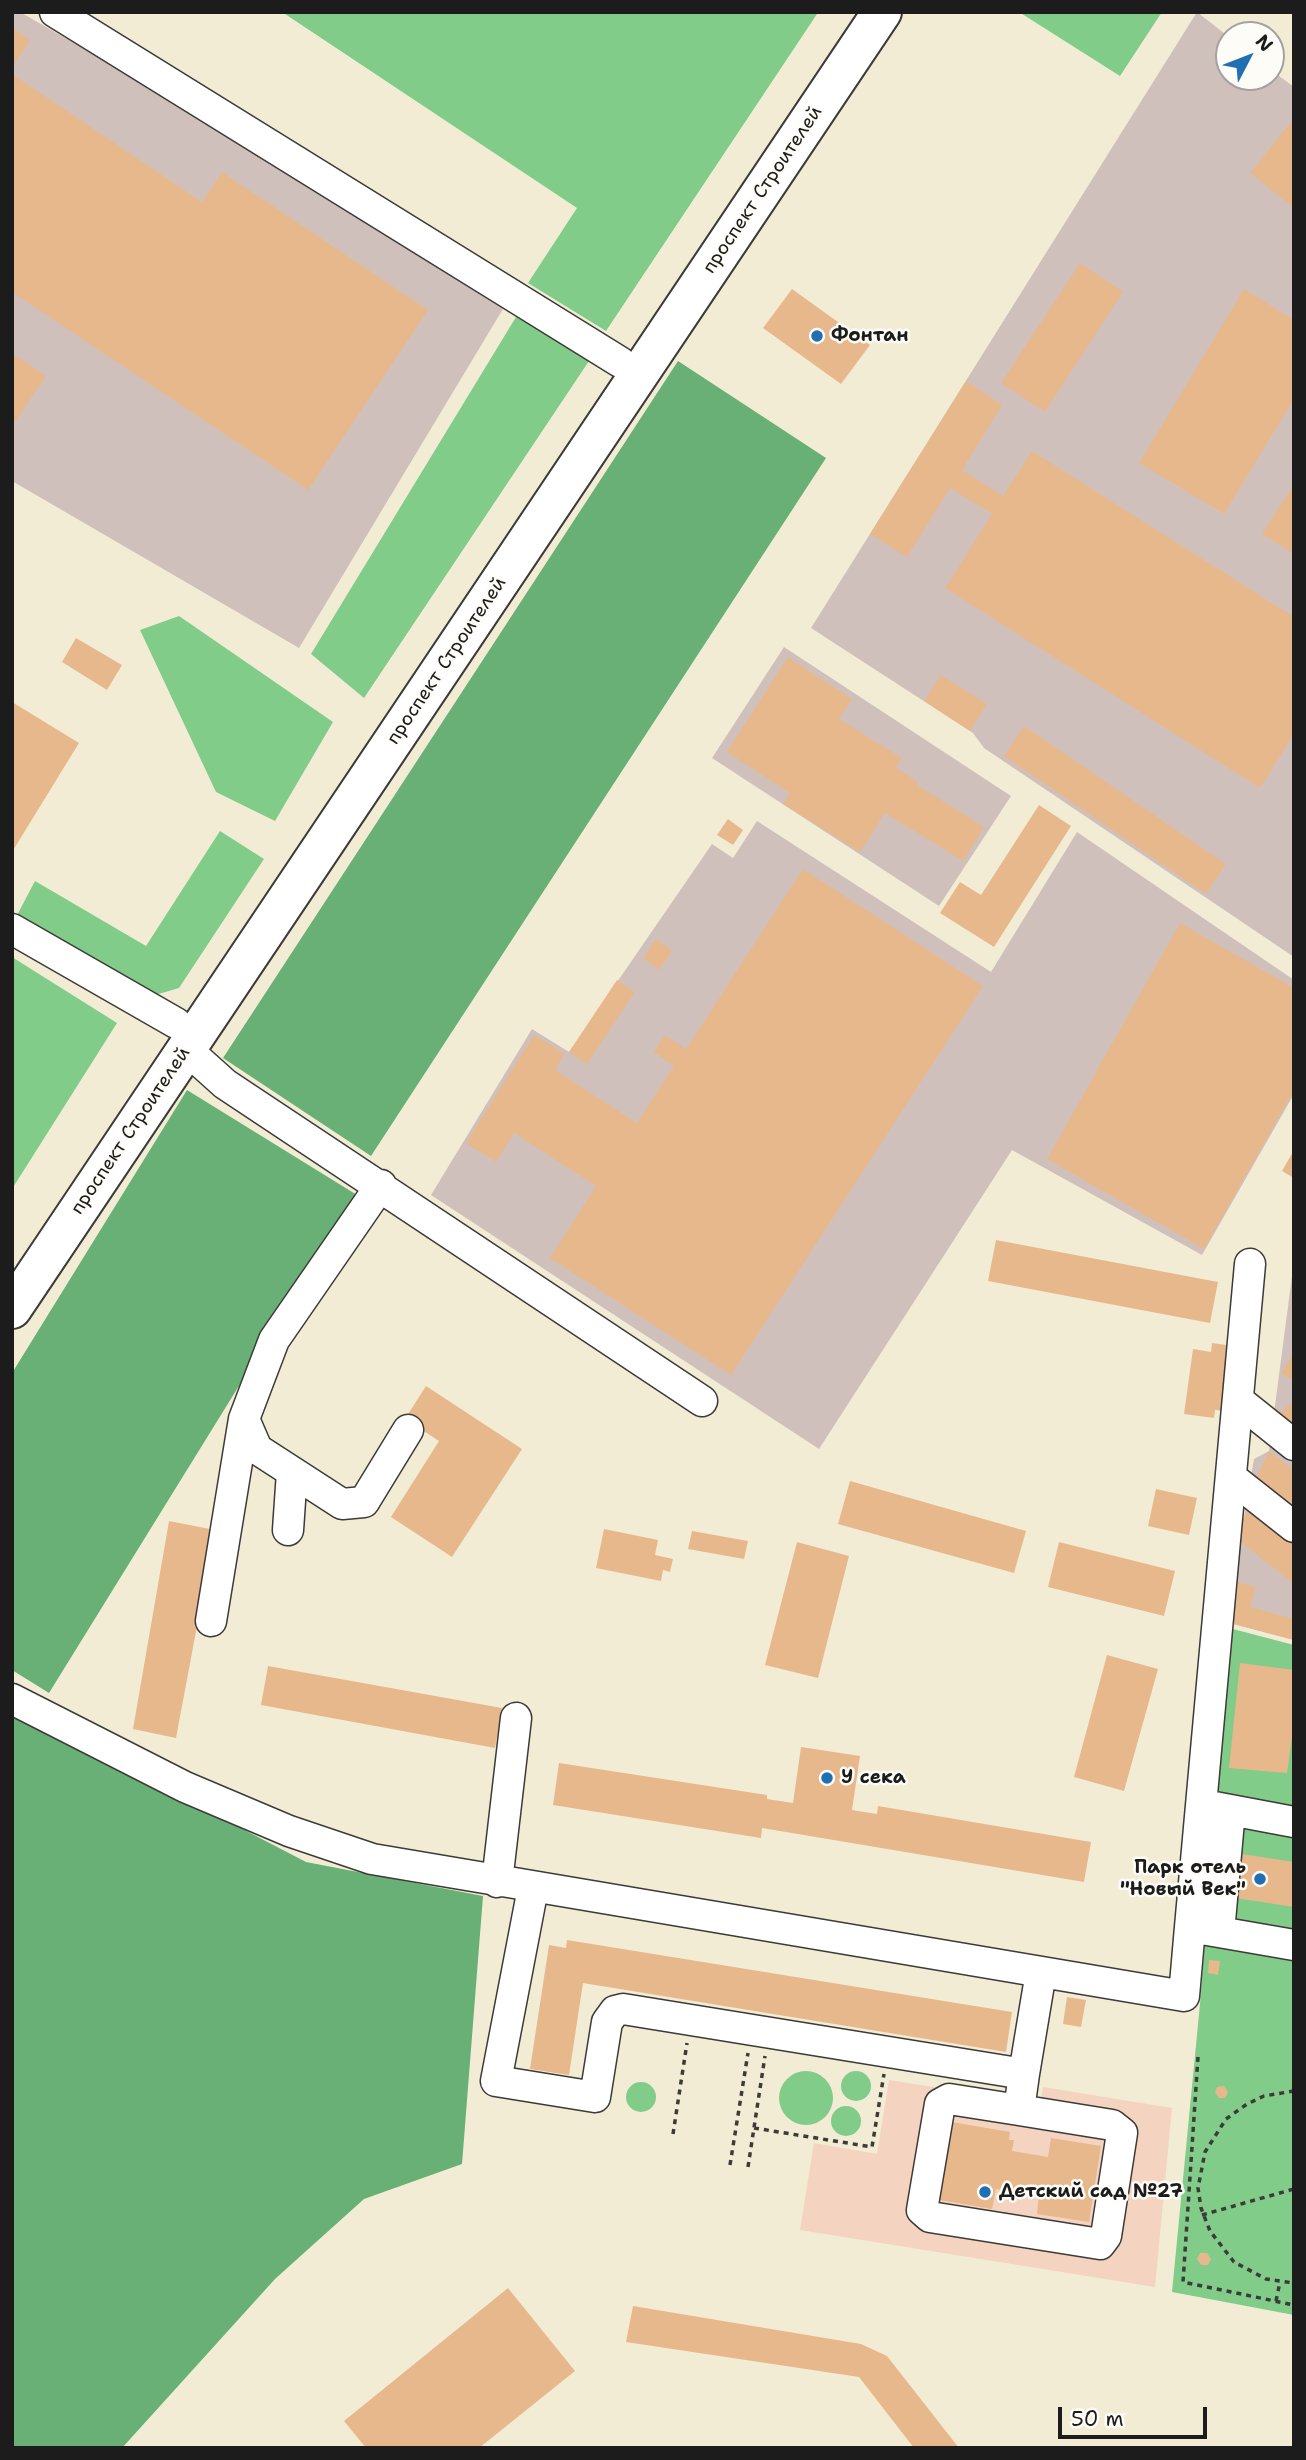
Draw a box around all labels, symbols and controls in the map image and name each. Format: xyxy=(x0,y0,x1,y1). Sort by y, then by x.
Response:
north arrow xyxy=(1215,21,1285,91)
text: N xyxy=(1250,29,1279,57)
street label: проспект Строителей xyxy=(698,102,828,278)
place label: Фонтан xyxy=(831,325,909,347)
marker: Фонтан xyxy=(809,328,825,344)
street label: проспект Строителей xyxy=(382,573,512,749)
street label: проспект Строителей xyxy=(66,1043,196,1219)
place label: У сека xyxy=(841,1767,906,1789)
marker: У сека xyxy=(819,1770,835,1786)
place label: Парк отель "Новый Век" xyxy=(1120,1857,1246,1901)
marker: Парк отель "Новый Век" xyxy=(1252,1871,1268,1887)
place label: Детский сад №27 xyxy=(999,2181,1183,2203)
marker: Детский сад №27 xyxy=(977,2184,993,2200)
scale bar xyxy=(1061,2394,1210,2438)
text: 50 m xyxy=(1071,2405,1124,2433)

